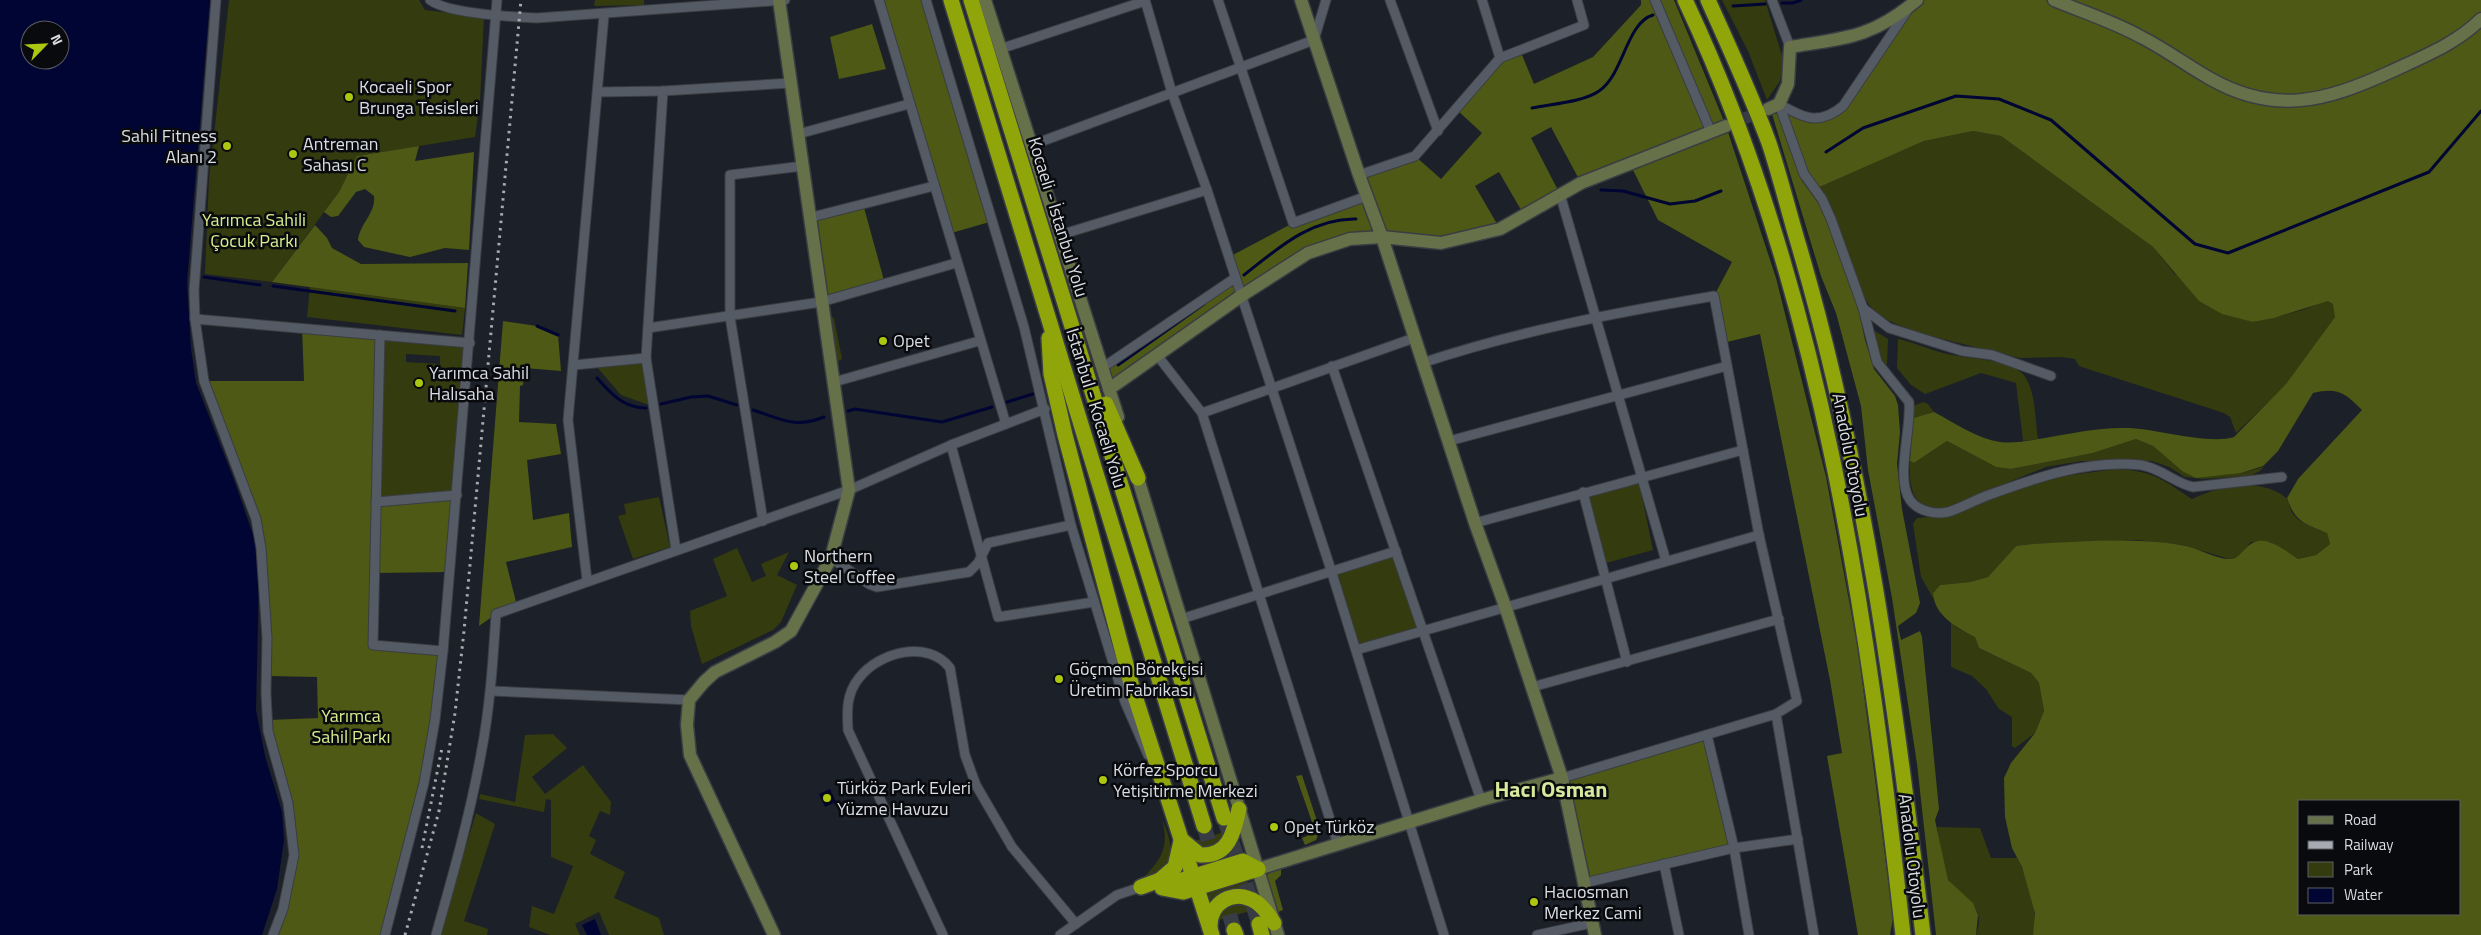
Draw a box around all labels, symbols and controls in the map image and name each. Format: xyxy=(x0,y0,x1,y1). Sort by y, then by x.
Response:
north arrow xyxy=(20,20,70,70)
text: N xyxy=(46,31,69,48)
place label: Kocaeli Spor Brunga Tesisleri xyxy=(359,73,479,121)
marker: Kocaeli Spor Brunga Tesisleri xyxy=(343,91,355,103)
place label: Sahil Fitness Alanı 2 xyxy=(121,122,217,170)
place label: Antreman Sahası C xyxy=(303,130,379,178)
street label: Kocaeli - İstanbul Yolu xyxy=(1021,134,1096,300)
marker: Sahil Fitness Alanı 2 xyxy=(221,140,233,152)
marker: Antreman Sahası C xyxy=(287,148,299,160)
park label: Yarımca Sahili Çocuk Parkı xyxy=(202,206,306,254)
street label: İstanbul - Kocaeli Yolu xyxy=(1059,325,1134,491)
place label: Opet xyxy=(893,327,930,354)
marker: Opet xyxy=(877,335,889,347)
place label: Yarımca Sahil Halısaha xyxy=(429,359,529,407)
marker: Yarımca Sahil Halısaha xyxy=(413,377,425,389)
street label: Anadolu Otoyolu xyxy=(1825,391,1876,519)
place label: Northern Steel Coffee xyxy=(804,542,895,590)
marker: Northern Steel Coffee xyxy=(788,560,800,572)
place label: Göçmen Börekçisi Üretim Fabrikası xyxy=(1069,655,1203,703)
marker: Göçmen Börekçisi Üretim Fabrikası xyxy=(1053,673,1065,685)
park label: Yarımca Sahil Parkı xyxy=(312,702,390,750)
place label: Körfez Sporcu Yetişitirme Merkezi xyxy=(1113,756,1258,804)
district label: Hacı Osman xyxy=(1494,772,1608,806)
place label: Türköz Park Evleri Yüzme Havuzu xyxy=(837,774,971,822)
marker: Körfez Sporcu Yetişitirme Merkezi xyxy=(1097,774,1109,786)
marker: Türköz Park Evleri Yüzme Havuzu xyxy=(821,792,833,804)
street label: Anadolu Otoyolu xyxy=(1891,792,1934,920)
legend xyxy=(2298,800,2461,915)
text: Road xyxy=(2344,808,2376,831)
place label: Opet Türköz xyxy=(1284,813,1374,840)
marker: Opet Türköz xyxy=(1268,821,1280,833)
text: Railway xyxy=(2344,833,2394,856)
text: Park xyxy=(2344,858,2373,881)
place label: Hacıosman Merkez Cami xyxy=(1544,878,1642,926)
text: Water xyxy=(2344,883,2383,906)
marker: Hacıosman Merkez Cami xyxy=(1528,896,1540,908)

